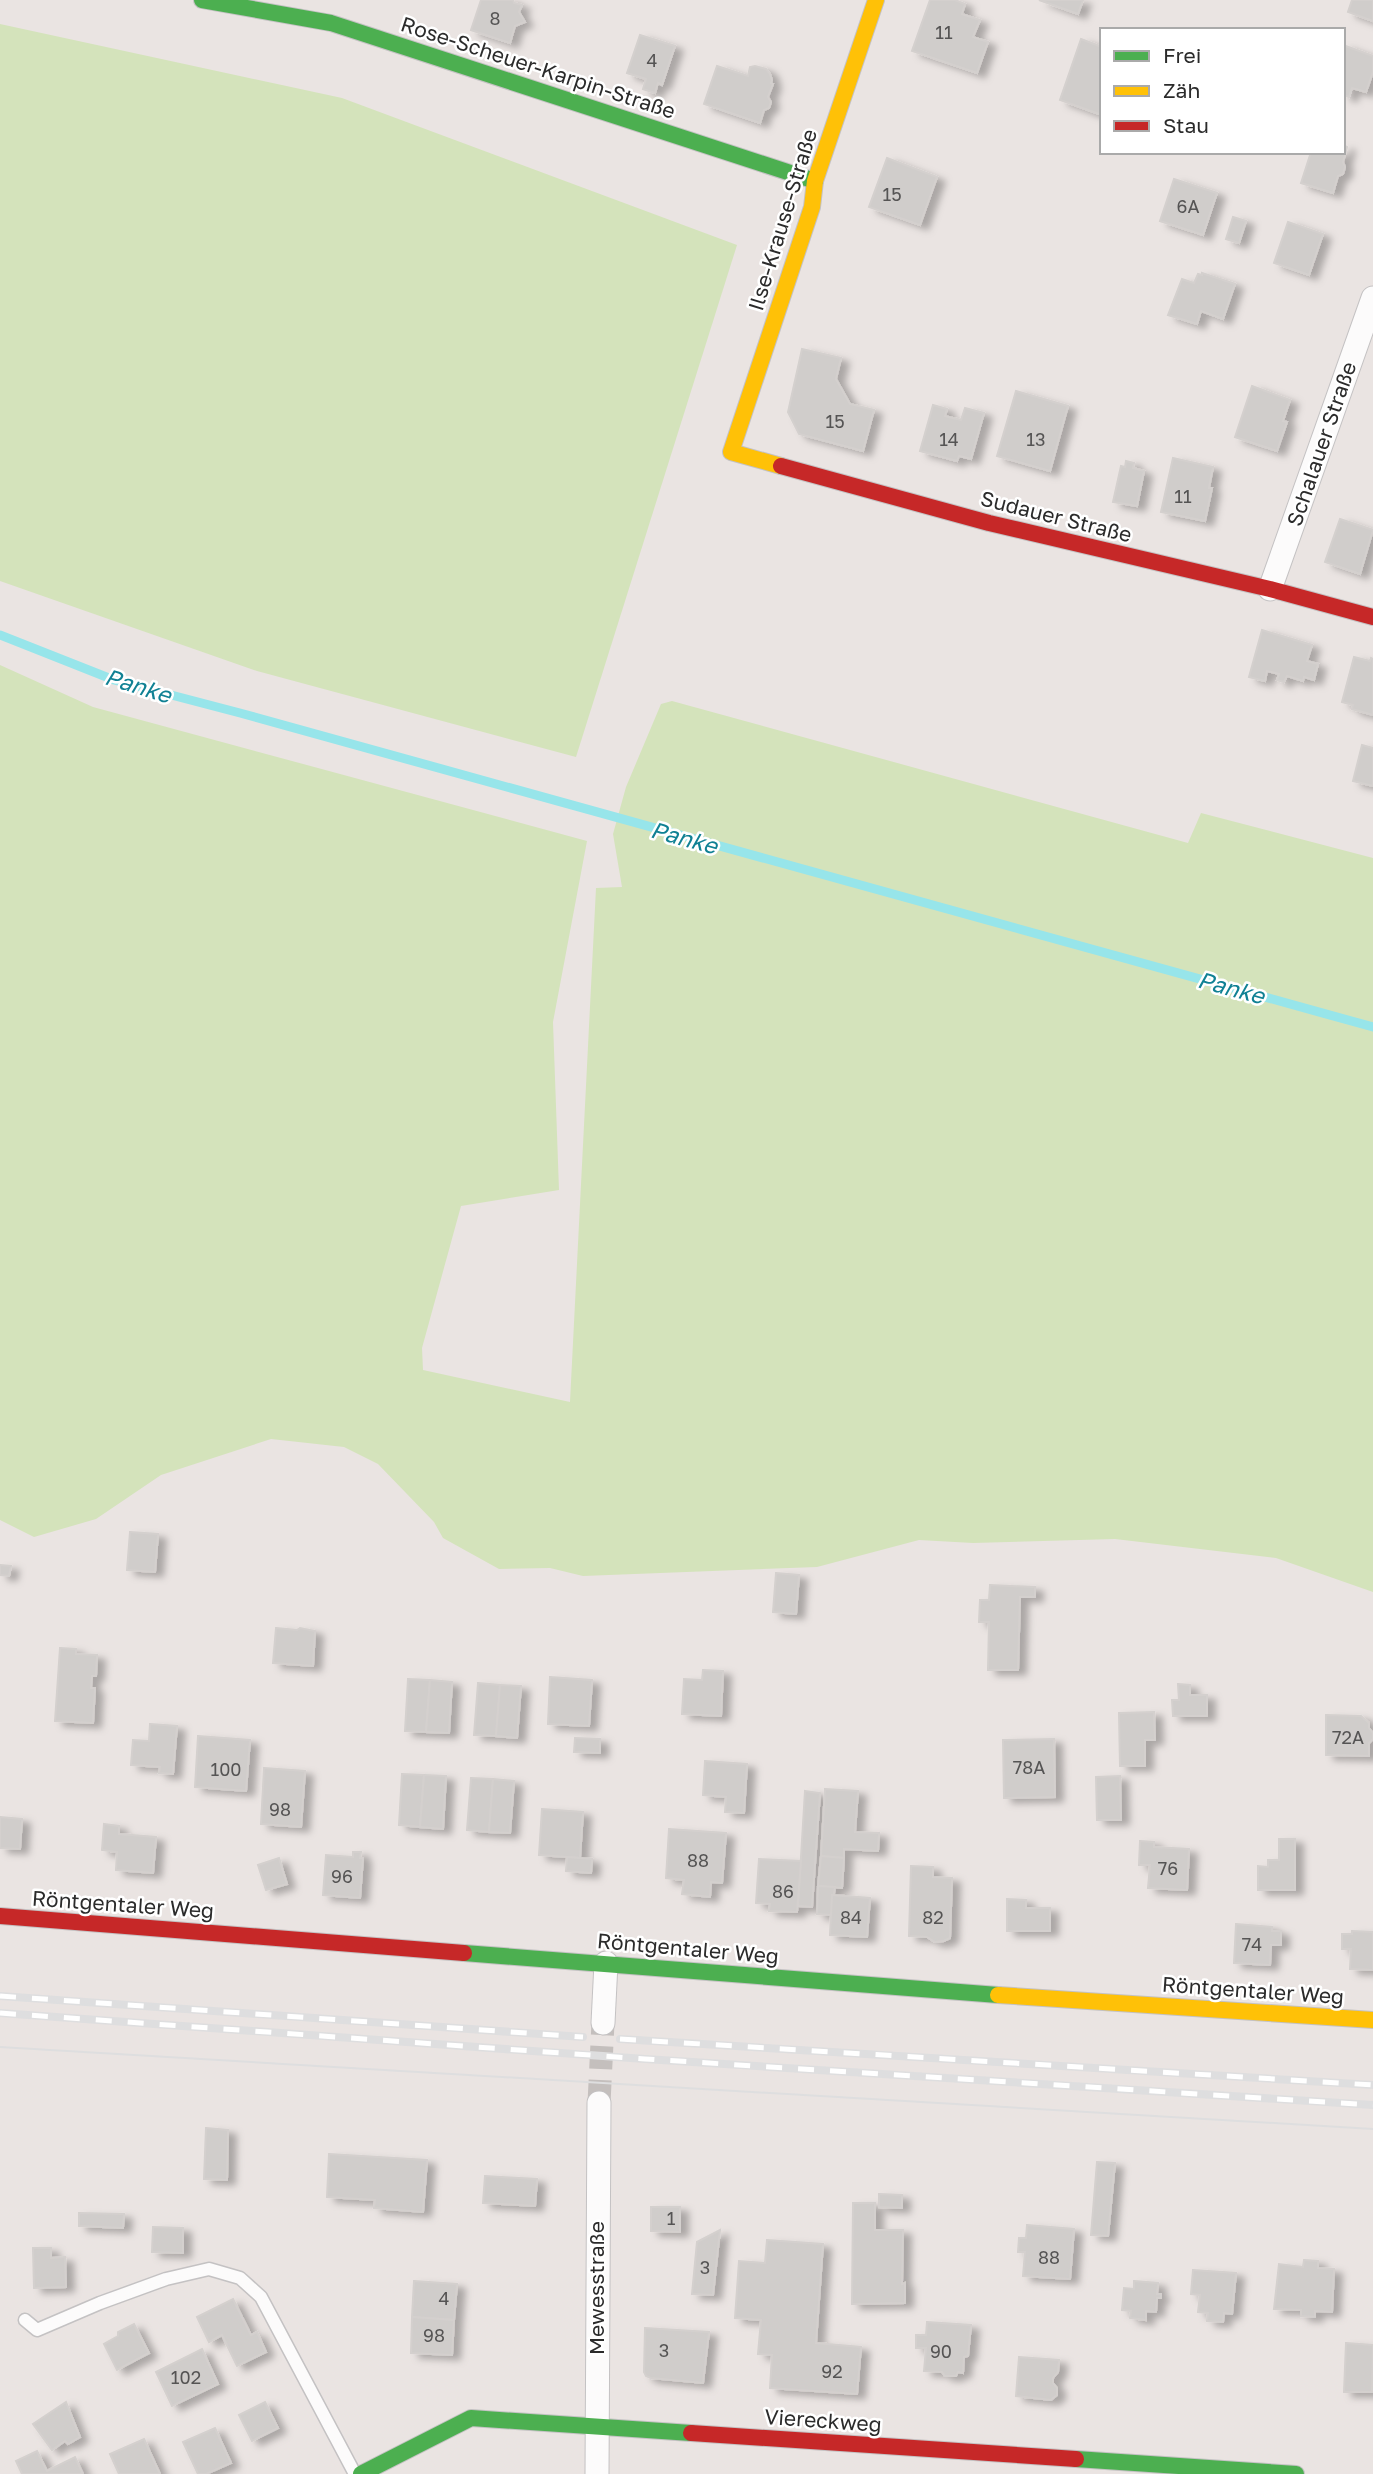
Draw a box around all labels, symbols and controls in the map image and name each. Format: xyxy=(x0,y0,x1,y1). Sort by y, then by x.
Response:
house number: 8 xyxy=(490,7,500,29)
street label: Rose-Scheuer-Karpin-Straße xyxy=(398,10,679,124)
house number: 11 xyxy=(935,21,953,43)
legend xyxy=(1100,28,1345,154)
text: Frei xyxy=(1163,42,1201,68)
house number: 4 xyxy=(647,49,658,71)
text: Zäh xyxy=(1163,77,1200,103)
text: Stau xyxy=(1163,112,1209,138)
street label: Ilse-Krause-Straße xyxy=(742,126,822,314)
house number: 15 xyxy=(882,183,902,205)
house number: 6A xyxy=(1177,195,1199,217)
street label: Schalauer Straße xyxy=(1281,358,1361,529)
house number: 15 xyxy=(825,410,845,432)
house number: 14 xyxy=(939,428,959,450)
house number: 13 xyxy=(1026,428,1046,450)
street label: Sudauer Straße xyxy=(978,485,1135,547)
house number: 11 xyxy=(1174,485,1192,507)
water label: Panke xyxy=(102,662,176,709)
water label: Panke xyxy=(648,815,722,860)
water label: Panke xyxy=(1195,965,1269,1010)
house number: 72A xyxy=(1332,1726,1364,1748)
house number: 78A xyxy=(1013,1756,1045,1778)
house number: 100 xyxy=(210,1758,242,1780)
house number: 98 xyxy=(269,1798,291,1820)
house number: 88 xyxy=(687,1849,709,1871)
house number: 76 xyxy=(1158,1857,1178,1879)
house number: 96 xyxy=(331,1865,353,1887)
house number: 86 xyxy=(772,1880,794,1902)
street label: Röntgentaler Weg xyxy=(31,1885,215,1923)
house number: 84 xyxy=(840,1906,862,1928)
house number: 82 xyxy=(922,1906,944,1928)
street label: Röntgentaler Weg xyxy=(596,1927,780,1969)
house number: 74 xyxy=(1242,1933,1262,1955)
street label: Röntgentaler Weg xyxy=(1161,1971,1345,2009)
house number: 1 xyxy=(667,2207,676,2229)
street label: Mewesstraße xyxy=(583,2221,609,2355)
house number: 88 xyxy=(1038,2246,1060,2268)
house number: 3 xyxy=(700,2256,710,2278)
house number: 4 xyxy=(439,2287,450,2309)
house number: 98 xyxy=(423,2324,445,2346)
house number: 3 xyxy=(659,2339,669,2361)
house number: 90 xyxy=(930,2340,952,2362)
house number: 92 xyxy=(821,2360,843,2382)
house number: 102 xyxy=(171,2366,201,2388)
street label: Viereckweg xyxy=(764,2403,883,2437)

